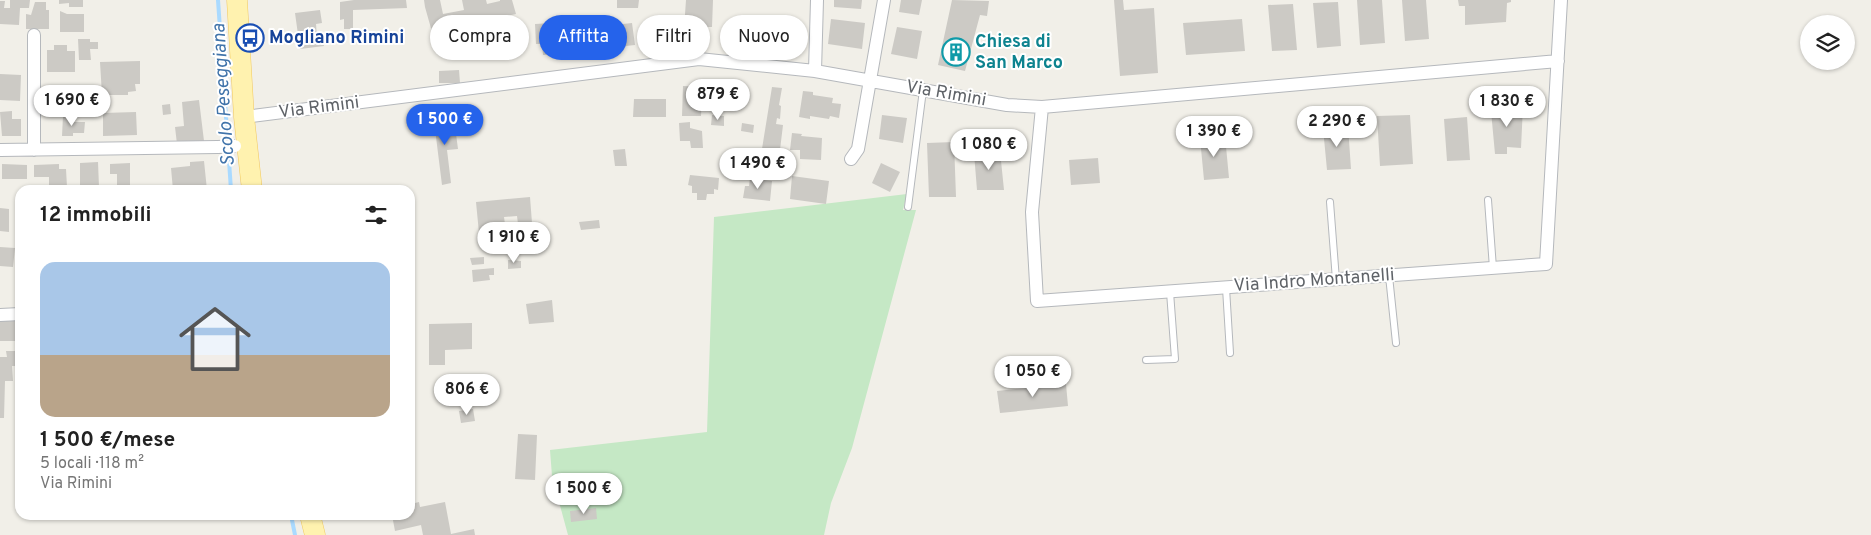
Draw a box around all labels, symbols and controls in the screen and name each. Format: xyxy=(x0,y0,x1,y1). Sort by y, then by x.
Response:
chip: Compra xyxy=(430,15,529,60)
chip: Affitta xyxy=(539,15,627,60)
chip: Filtri xyxy=(637,15,710,60)
chip: Nuovo xyxy=(720,15,808,60)
map controls xyxy=(1800,15,1855,70)
button: layers xyxy=(1800,15,1855,70)
water label: Scolo Peseggiana xyxy=(207,23,241,167)
bus stop icon: Mogliano Rimini xyxy=(235,23,265,53)
place label: Mogliano Rimini xyxy=(269,27,404,50)
place label: Chiesa di San Marco xyxy=(975,31,1063,75)
building icon: Chiesa di San Marco xyxy=(941,37,971,67)
street label: Via Rimini xyxy=(904,76,988,112)
pin: 879 € xyxy=(683,78,753,121)
pin: 1 690 € xyxy=(26,84,118,127)
text: 879 € xyxy=(697,85,739,105)
pin: 1 830 € xyxy=(1461,86,1553,128)
text: 1 690 € xyxy=(45,91,99,111)
street label: Via Rimini xyxy=(277,92,361,124)
text: 1 830 € xyxy=(1480,92,1534,112)
pin: 1 500 € xyxy=(399,104,491,146)
pin: 2 290 € xyxy=(1291,106,1383,148)
text: 1 500 € xyxy=(417,110,473,130)
text: 2 290 € xyxy=(1308,112,1366,132)
pin: 1 390 € xyxy=(1168,116,1260,158)
text: 1 390 € xyxy=(1187,122,1241,142)
pin: 1 080 € xyxy=(943,128,1035,171)
text: 1 080 € xyxy=(961,135,1017,155)
pin: 1 490 € xyxy=(712,148,804,190)
text: 1 490 € xyxy=(730,154,786,174)
icon: filters xyxy=(362,201,390,229)
text: 12 immobili xyxy=(40,202,151,229)
pin: 1 910 € xyxy=(468,222,560,264)
text: 1 910 € xyxy=(488,228,540,248)
street label: Via Indro Montanelli xyxy=(1233,264,1395,298)
icon: home xyxy=(170,294,260,384)
pin: 1 050 € xyxy=(987,356,1079,398)
text: 1 050 € xyxy=(1005,362,1061,382)
pin: 806 € xyxy=(432,374,502,416)
text: 806 € xyxy=(445,380,489,400)
text: 1 500 €/mese xyxy=(40,427,175,454)
text: 5 locali · 118 m² xyxy=(40,454,144,474)
pin: 1 500 € xyxy=(538,472,630,515)
text: Via Rimini xyxy=(40,474,112,494)
text: 1 500 € xyxy=(556,479,612,499)

